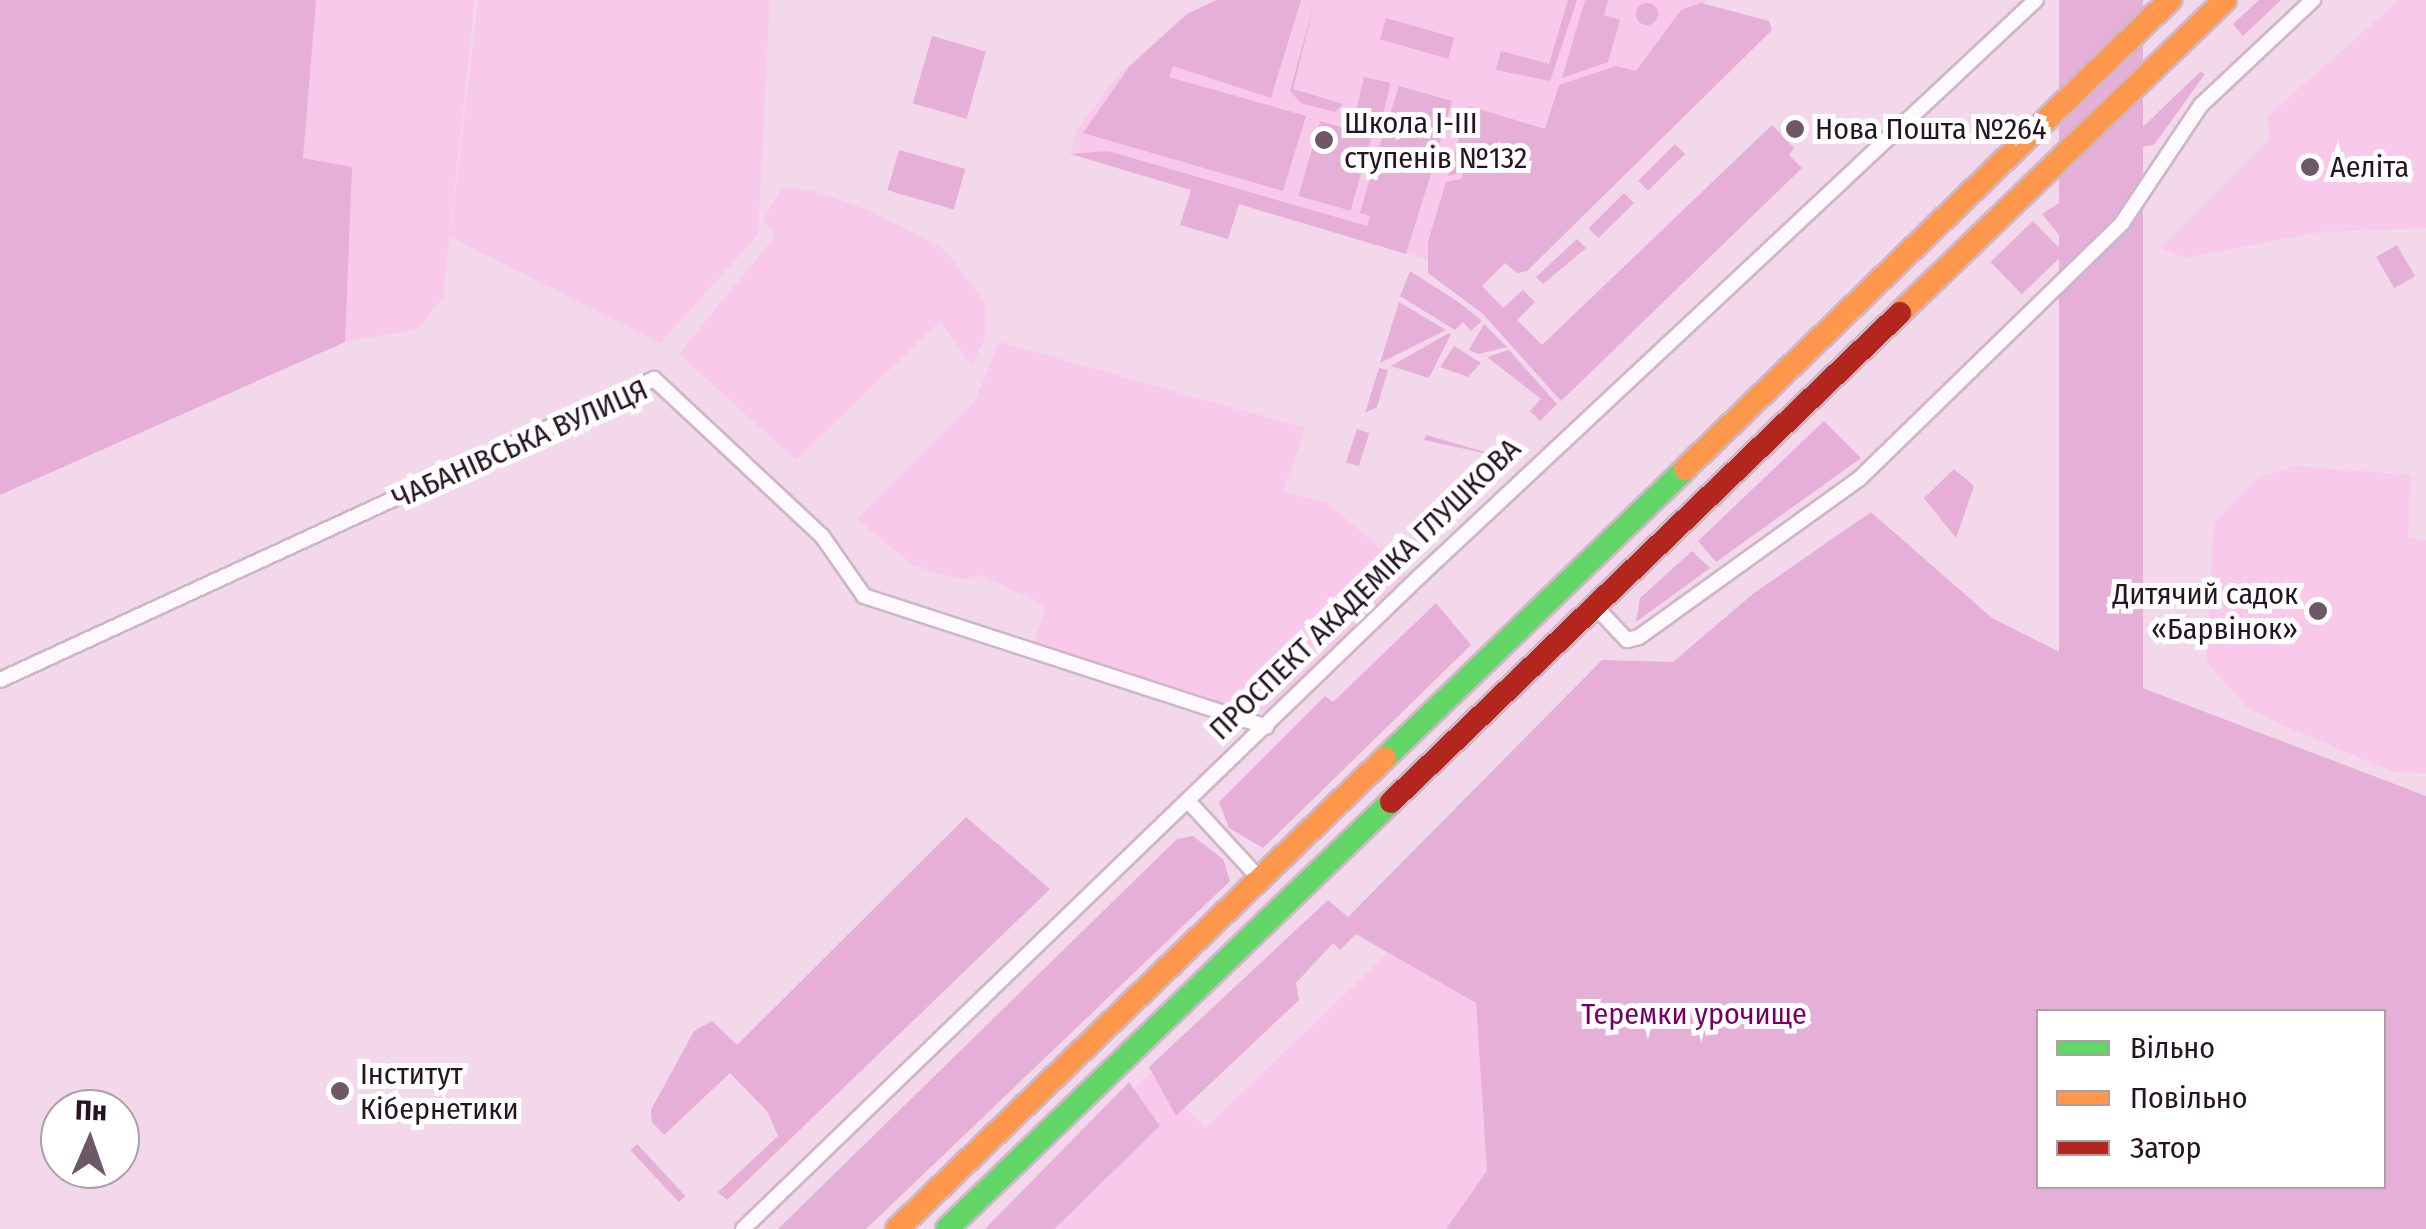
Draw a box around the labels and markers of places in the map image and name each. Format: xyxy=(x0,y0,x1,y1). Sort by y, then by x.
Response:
place label: Школа І-ІІІ ступенів №132 xyxy=(1344,105,1527,176)
place label: Нова Пошта №264 xyxy=(1815,111,2047,147)
marker: Нова Пошта №264 xyxy=(1784,118,1806,140)
marker: Школа І-ІІІ ступенів №132 xyxy=(1313,129,1335,151)
place label: Аеліта xyxy=(2330,149,2409,185)
marker: Аеліта xyxy=(2299,156,2321,178)
place label: Дитячий садок «Барвінок» xyxy=(2113,576,2298,646)
marker: Дитячий садок «Барвінок» xyxy=(2307,600,2329,622)
place label: Інститут Кібернетики xyxy=(360,1056,519,1126)
marker: Інститут Кібернетики xyxy=(329,1080,351,1102)

